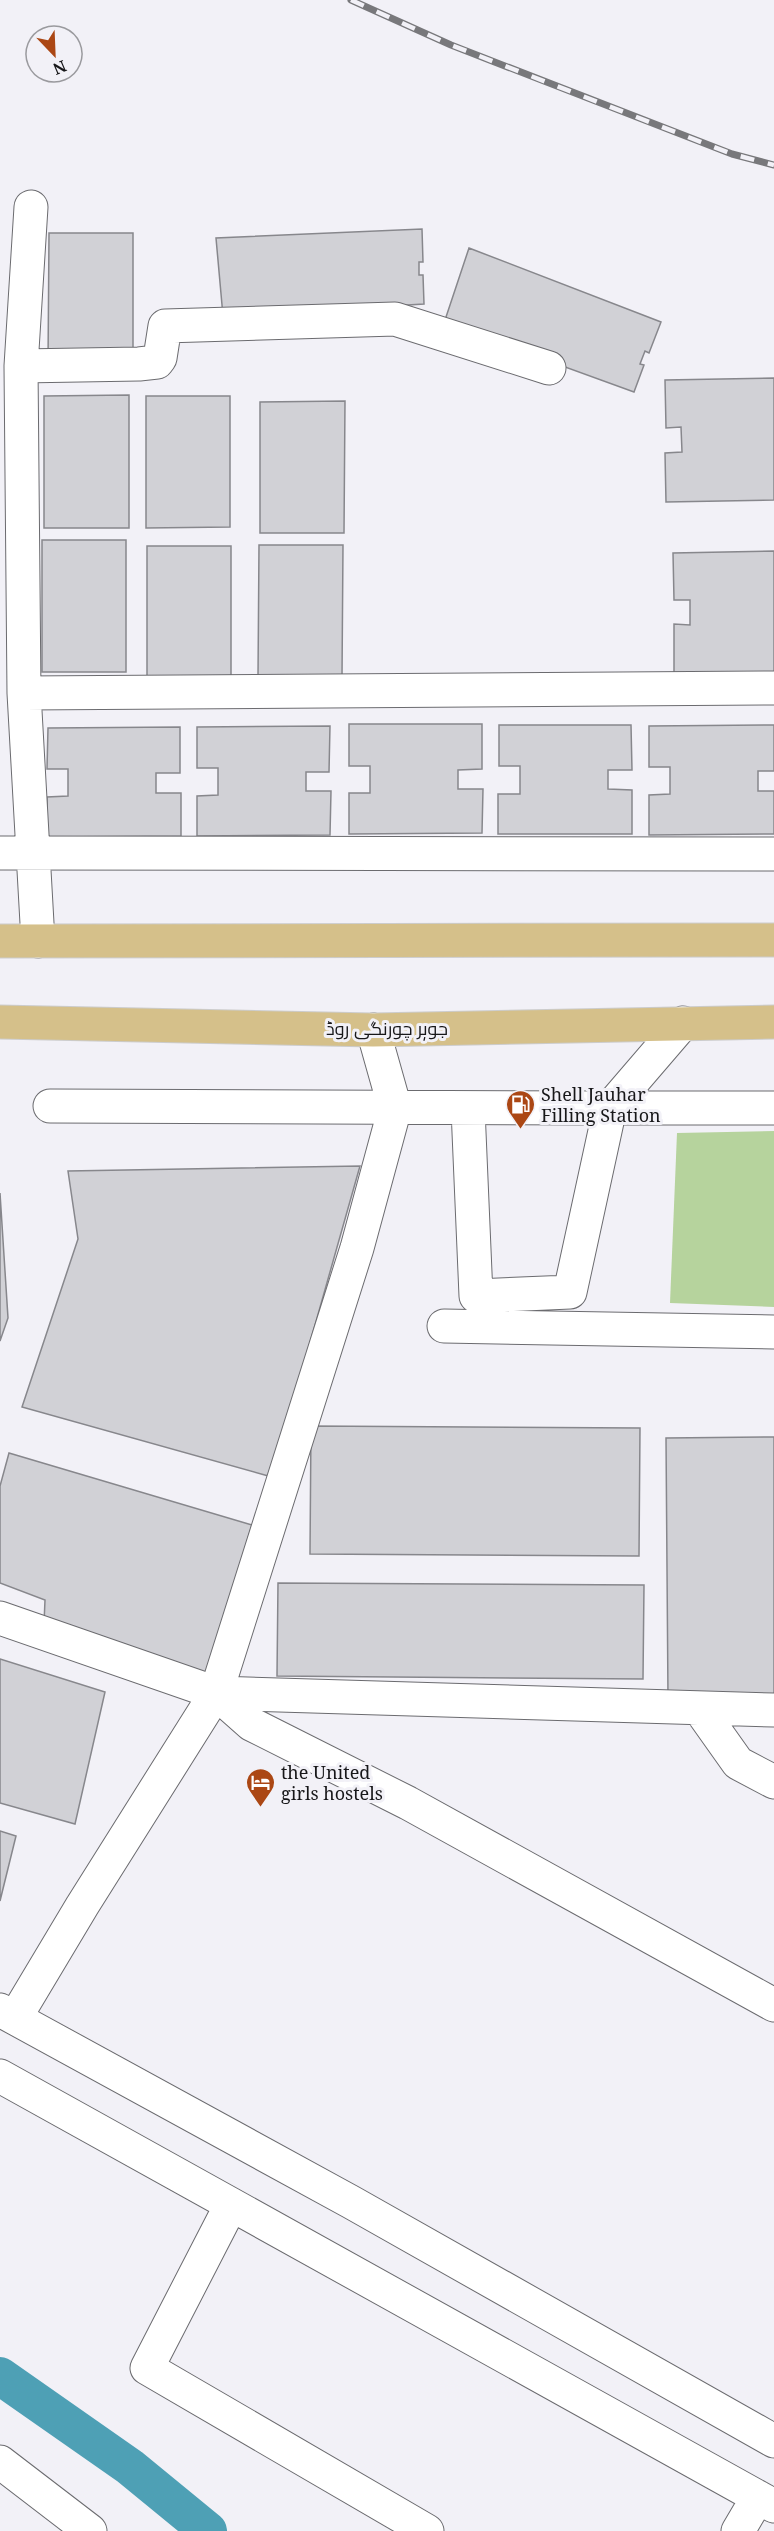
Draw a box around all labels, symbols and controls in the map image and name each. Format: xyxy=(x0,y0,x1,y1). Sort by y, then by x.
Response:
north arrow xyxy=(24,24,84,84)
text: N xyxy=(49,55,70,81)
street label: جوہر چورنگی روڈ xyxy=(326,1016,448,1041)
place label: Shell Jauhar Filling Station xyxy=(541,1082,661,1127)
fuel station icon: Shell Jauhar Filling Station xyxy=(504,1088,536,1130)
place label: the United girls hostels xyxy=(281,1760,383,1805)
hotel icon: the United girls hostels xyxy=(244,1766,276,1808)

